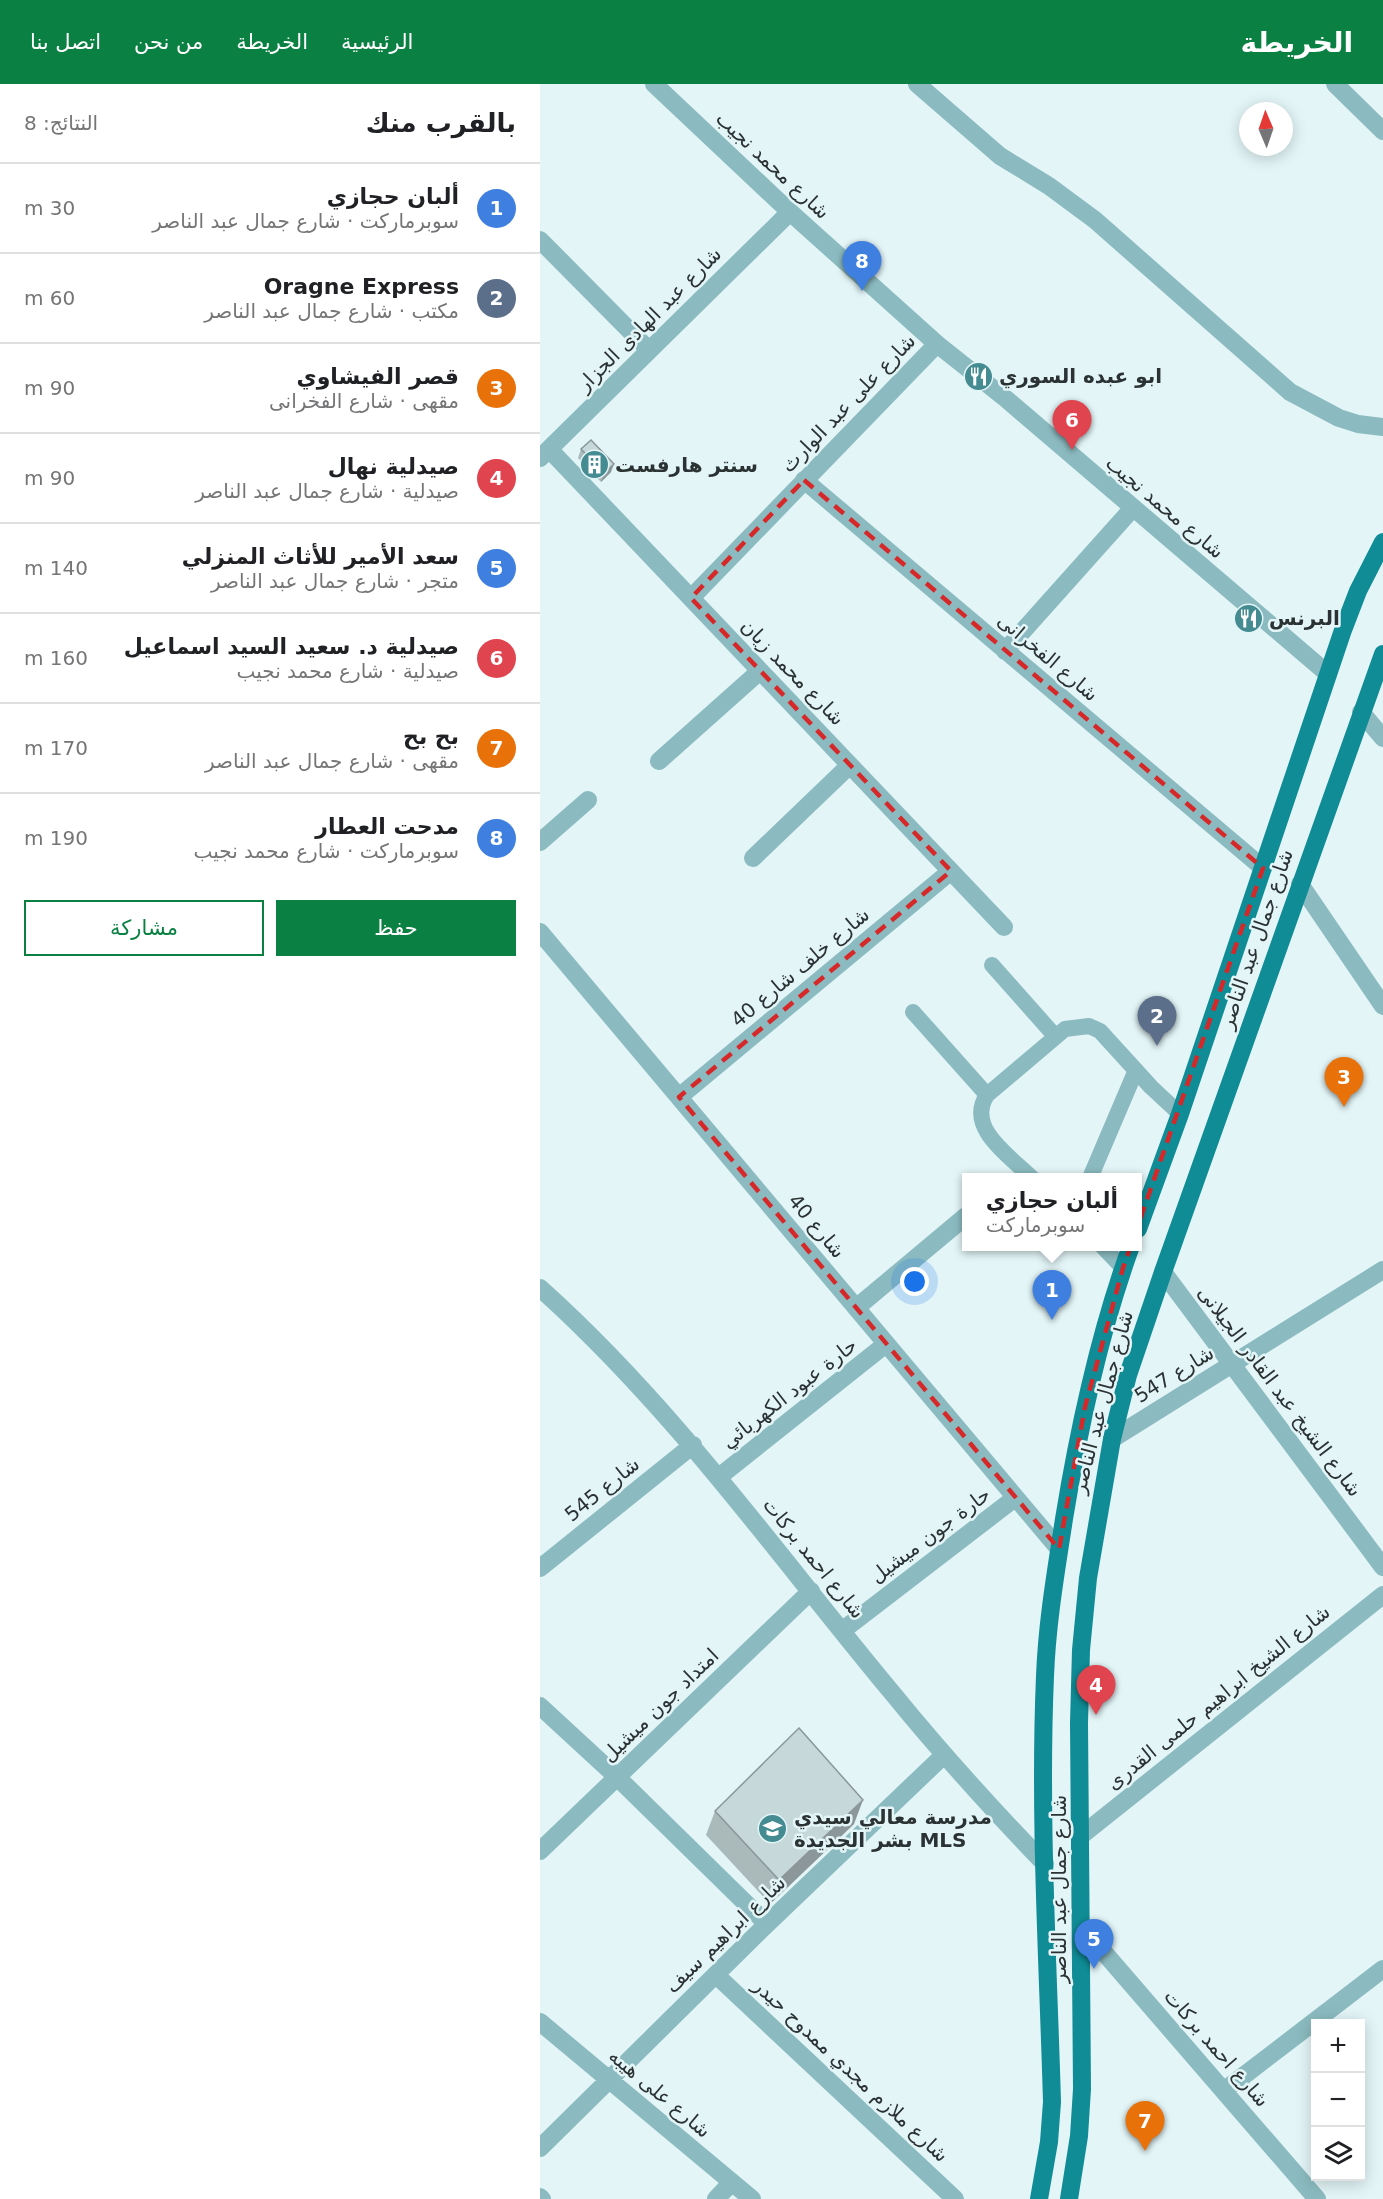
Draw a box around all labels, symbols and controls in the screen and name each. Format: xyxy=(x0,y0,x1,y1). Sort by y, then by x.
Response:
text: الخريطة xyxy=(1241,26,1353,59)
text: اتصل بنا xyxy=(30,30,101,54)
text: من نحن xyxy=(134,30,203,54)
text: الخريطة xyxy=(236,30,308,54)
text: الرئيسية xyxy=(341,30,413,54)
north arrow xyxy=(1239,102,1293,156)
street label: شارع محمد نجيب xyxy=(711,106,835,224)
text: بالقرب منك xyxy=(366,108,516,138)
text: النتائج: 8 xyxy=(24,111,98,135)
text: ألبان حجازي xyxy=(327,184,459,209)
text: 30 m xyxy=(24,196,75,220)
text: 1 xyxy=(490,196,503,220)
text: سوبرماركت · شارع جمال عبد الناصر xyxy=(152,209,459,233)
street label: شارع عبد الهادى الجزار xyxy=(571,242,726,397)
pin: 8 xyxy=(842,242,882,291)
text: Oragne Express xyxy=(264,274,459,299)
text: 60 m xyxy=(24,286,75,310)
text: 2 xyxy=(490,286,503,310)
text: مكتب · شارع جمال عبد الناصر xyxy=(204,299,459,323)
street label: شارع على عبد الوارث xyxy=(776,329,920,477)
restaurant icon: ابو عبده السوري xyxy=(962,360,994,392)
text: قصر الفيشاوي xyxy=(296,364,459,389)
place label: ابو عبده السوري xyxy=(999,364,1162,389)
text: 90 m xyxy=(24,376,75,400)
text: 3 xyxy=(490,376,503,400)
text: مقهى · شارع الفخرانى xyxy=(269,389,459,413)
pin: 6 xyxy=(1052,400,1092,450)
building icon: سنتر هارفست xyxy=(578,449,610,481)
street label: شارع محمد نجيب xyxy=(1101,451,1229,563)
place label: سنتر هارفست xyxy=(615,453,758,477)
text: صيدلية نهال xyxy=(328,454,459,479)
text: 90 m xyxy=(24,466,75,490)
text: 4 xyxy=(490,466,503,490)
text: صيدلية · شارع جمال عبد الناصر xyxy=(195,479,459,503)
text: سعد الأمير للأثاث المنزلي xyxy=(182,544,459,569)
text: 140 m xyxy=(24,556,88,580)
text: 5 xyxy=(490,556,503,580)
text: متجر · شارع جمال عبد الناصر xyxy=(211,569,459,593)
restaurant icon: البرنس xyxy=(1232,602,1264,634)
place label: البرنس xyxy=(1269,606,1340,630)
street label: شارع الفخرانى xyxy=(993,608,1103,706)
street label: شارع محمد زيان xyxy=(736,614,850,730)
text: صيدلية د. سعيد السيد اسماعيل xyxy=(124,634,459,659)
text: 160 m xyxy=(24,646,88,670)
text: 6 xyxy=(490,646,503,670)
text: صيدلية · شارع محمد نجيب xyxy=(237,659,459,683)
text: بح بح xyxy=(403,724,459,749)
text: 170 m xyxy=(24,736,88,760)
text: 7 xyxy=(490,736,503,760)
text: مقهى · شارع جمال عبد الناصر xyxy=(205,749,459,773)
text: مدحت العطار xyxy=(315,814,459,839)
text: 190 m xyxy=(24,826,88,850)
text: 8 xyxy=(490,826,503,850)
text: سوبرماركت · شارع محمد نجيب xyxy=(194,839,459,863)
street label: شارع جمال عبد الناصر xyxy=(1214,846,1298,1033)
button: مشاركة xyxy=(24,900,264,956)
button: حفظ xyxy=(276,900,516,956)
street label: شارع خلف شارع 40 xyxy=(726,902,874,1032)
pin: 2 xyxy=(1138,996,1176,1046)
pin: 3 xyxy=(1324,1058,1364,1107)
popup xyxy=(962,1173,1142,1251)
text: ألبان حجازي xyxy=(986,1188,1118,1213)
street label: شارع 40 xyxy=(783,1189,851,1263)
text: سوبرماركت xyxy=(986,1213,1085,1237)
your location xyxy=(900,1267,929,1296)
pin: 1 xyxy=(1032,1270,1072,1320)
street label: شارع الشيخ عبد القادر الجيلانى xyxy=(1193,1281,1367,1501)
street label: شارع جمال عبد الناصر xyxy=(1066,1308,1138,1497)
street label: حارة عبود الكهربائي xyxy=(716,1333,862,1454)
street label: شارع 547 xyxy=(1130,1340,1218,1408)
street label: شارع 545 xyxy=(560,1452,644,1526)
street label: حارة جون ميشيل xyxy=(865,1482,995,1588)
street label: شارع احمد بركات xyxy=(758,1493,870,1623)
street label: شارع الشيخ ابراهيم حلمى القدرى xyxy=(1101,1599,1335,1795)
street label: امتداد جون ميشيل xyxy=(597,1643,723,1767)
pin: 4 xyxy=(1076,1666,1116,1715)
street label: شارع جمال عبد الناصر xyxy=(1047,1795,1071,1984)
place label: مدرسة معالي سيدي بشر الجديدة MLS xyxy=(794,1805,992,1852)
school or university icon: مدرسة معالي سيدي بشر الجديدة MLS xyxy=(757,1813,789,1845)
street label: شارع ابراهيم سيف xyxy=(660,1870,790,1998)
pin: 5 xyxy=(1074,1920,1114,1969)
street label: شارع ملازم مجدي ممدوح حيدر xyxy=(747,1972,954,2168)
street label: شارع احمد بركات xyxy=(1159,1984,1275,2112)
map controls xyxy=(1311,2019,1365,2181)
button: + xyxy=(1311,2019,1365,2073)
street label: شارع على هيبه xyxy=(604,2043,716,2143)
button: − xyxy=(1311,2073,1365,2127)
pin: 7 xyxy=(1126,2102,1164,2151)
button: layers xyxy=(1311,2127,1365,2181)

